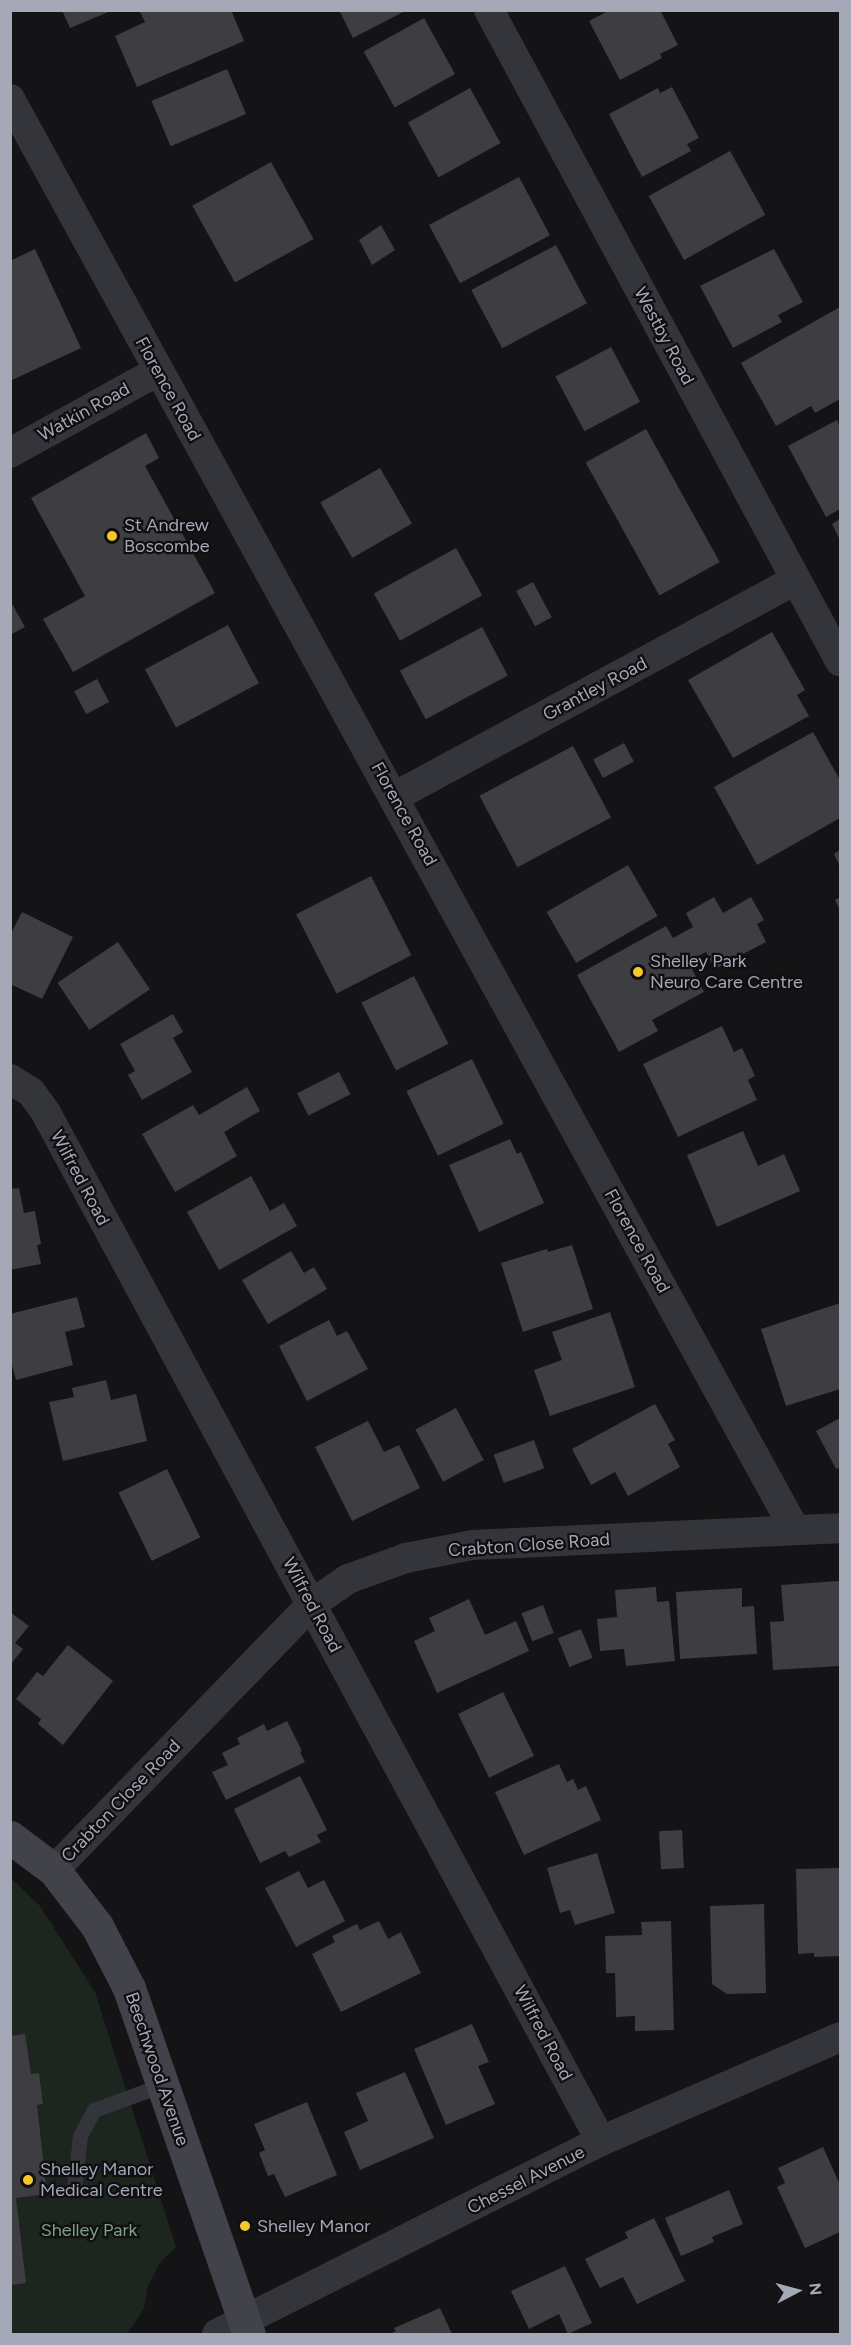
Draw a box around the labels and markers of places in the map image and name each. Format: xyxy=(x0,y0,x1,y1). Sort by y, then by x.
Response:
place label: St Andrew Boscombe xyxy=(124,515,210,558)
marker: St Andrew Boscombe xyxy=(105,529,119,543)
place label: Shelley Park Neuro Care Centre xyxy=(650,951,803,994)
marker: Shelley Park Neuro Care Centre xyxy=(631,965,645,979)
place label: Shelley Manor Medical Centre xyxy=(40,2159,163,2202)
marker: Shelley Manor Medical Centre xyxy=(21,2173,35,2187)
place label: Shelley Manor xyxy=(257,2215,370,2237)
marker: Shelley Manor xyxy=(238,2219,252,2233)

